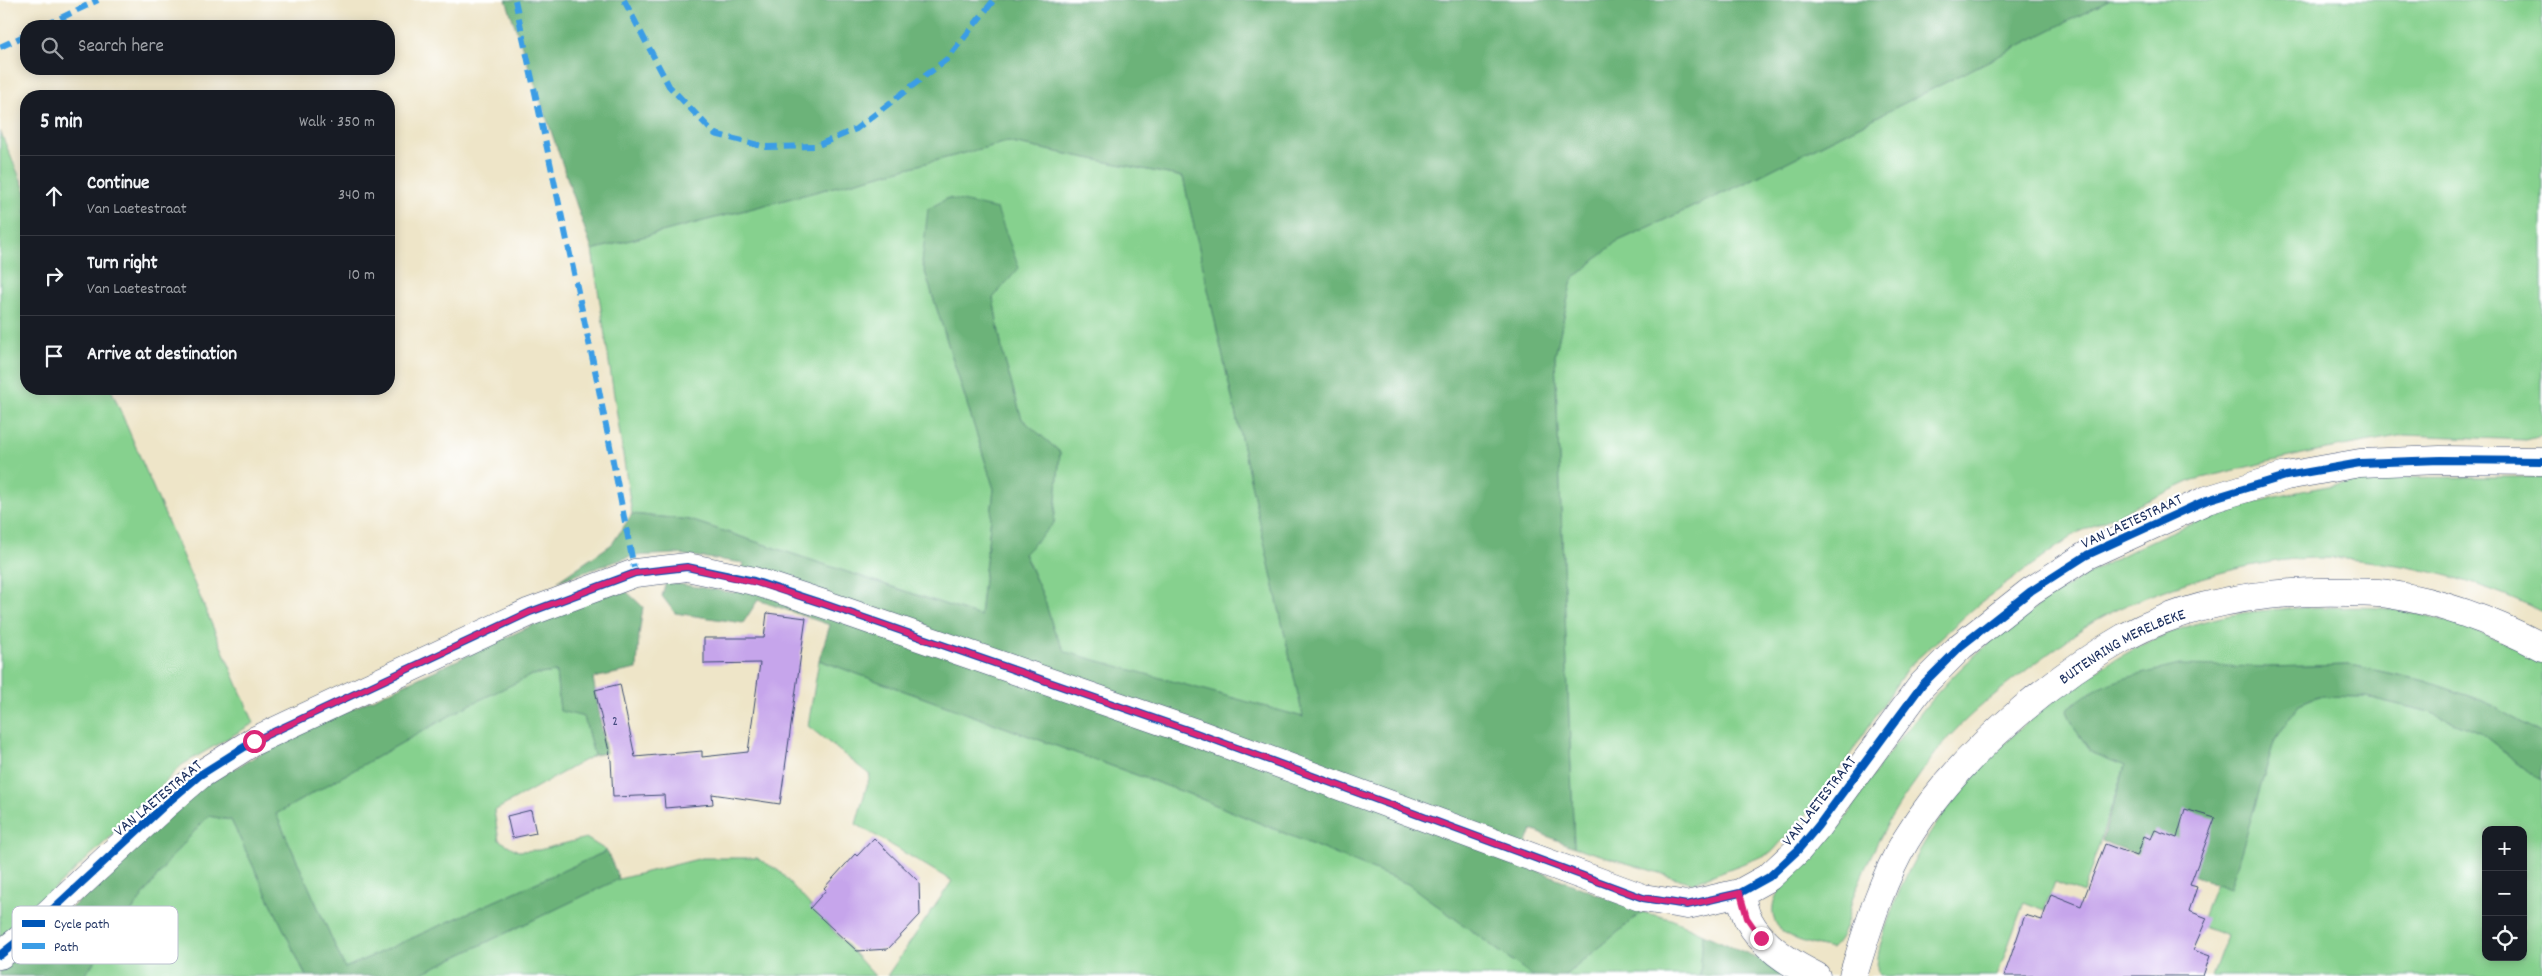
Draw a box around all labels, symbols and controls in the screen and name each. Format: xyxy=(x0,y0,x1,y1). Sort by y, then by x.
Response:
search box xyxy=(20,20,395,75)
icon: search xyxy=(38,34,66,62)
text: Search here xyxy=(78,34,164,61)
text: 5 min xyxy=(40,108,83,138)
text: Walk · 350 m xyxy=(299,111,375,134)
text: Continue xyxy=(87,171,149,198)
icon: ahead xyxy=(40,182,68,210)
text: 340 m xyxy=(338,184,375,207)
text: Van Laetestraat xyxy=(87,198,187,221)
text: Turn right xyxy=(87,251,158,278)
icon: right xyxy=(40,262,68,290)
text: 10 m xyxy=(348,264,375,287)
text: Van Laetestraat xyxy=(87,278,187,301)
icon: arrive xyxy=(40,342,68,370)
text: Arrive at destination xyxy=(87,342,237,369)
street label: VAN LAETESTRAAT xyxy=(2078,488,2187,556)
street label: BUITENRING MERELBEKE xyxy=(2055,603,2189,691)
house number: 2 xyxy=(612,712,618,732)
route start xyxy=(243,730,266,753)
street label: VAN LAETESTRAAT xyxy=(1777,751,1863,852)
street label: VAN LAETESTRAAT xyxy=(109,755,208,843)
map controls xyxy=(2482,826,2527,961)
button: + xyxy=(2482,826,2527,871)
button: − xyxy=(2482,871,2527,916)
legend xyxy=(12,906,178,964)
text: Cycle path xyxy=(54,915,110,935)
button: locate xyxy=(2482,916,2527,961)
route end xyxy=(1750,927,1773,950)
text: Path xyxy=(54,938,79,958)

